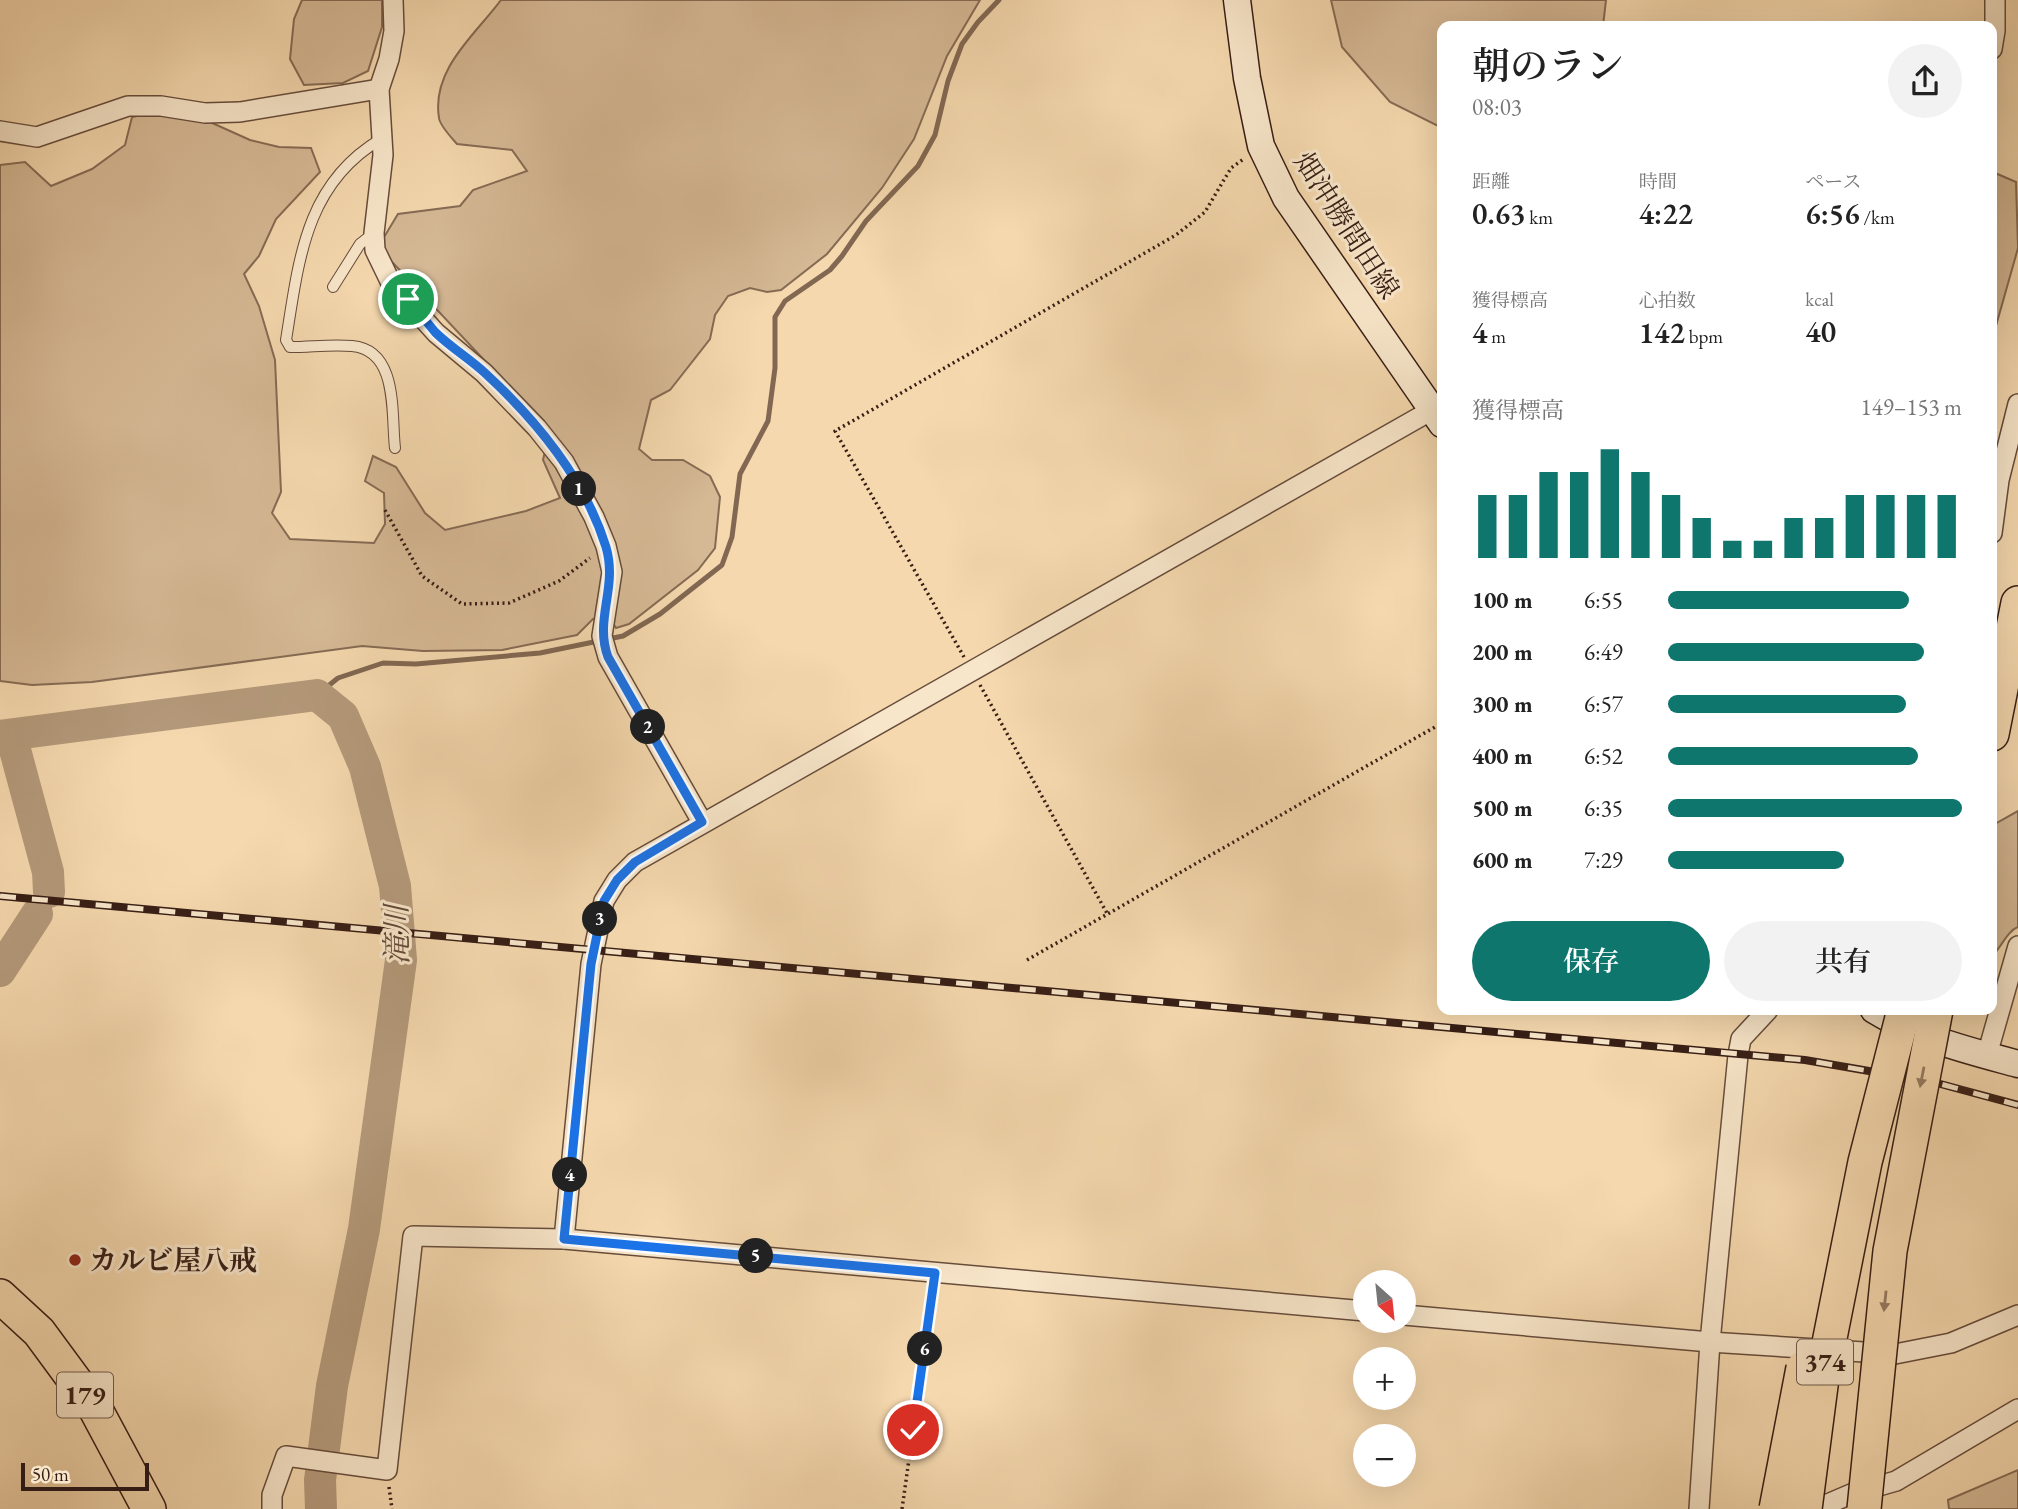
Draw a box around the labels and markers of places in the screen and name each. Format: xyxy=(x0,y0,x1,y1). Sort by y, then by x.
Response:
pin xyxy=(378,269,438,329)
pin: 1 xyxy=(562,472,596,506)
pin: 2 xyxy=(630,710,666,744)
pin: 3 xyxy=(582,902,618,936)
pin: 4 xyxy=(552,1158,588,1192)
pin: 5 xyxy=(738,1238,774,1274)
place label: カルビ屋八戒 xyxy=(89,1242,257,1278)
marker: カルビ屋八戒 xyxy=(67,1252,83,1268)
pin: 6 xyxy=(908,1332,942,1366)
pin xyxy=(883,1400,943,1460)

